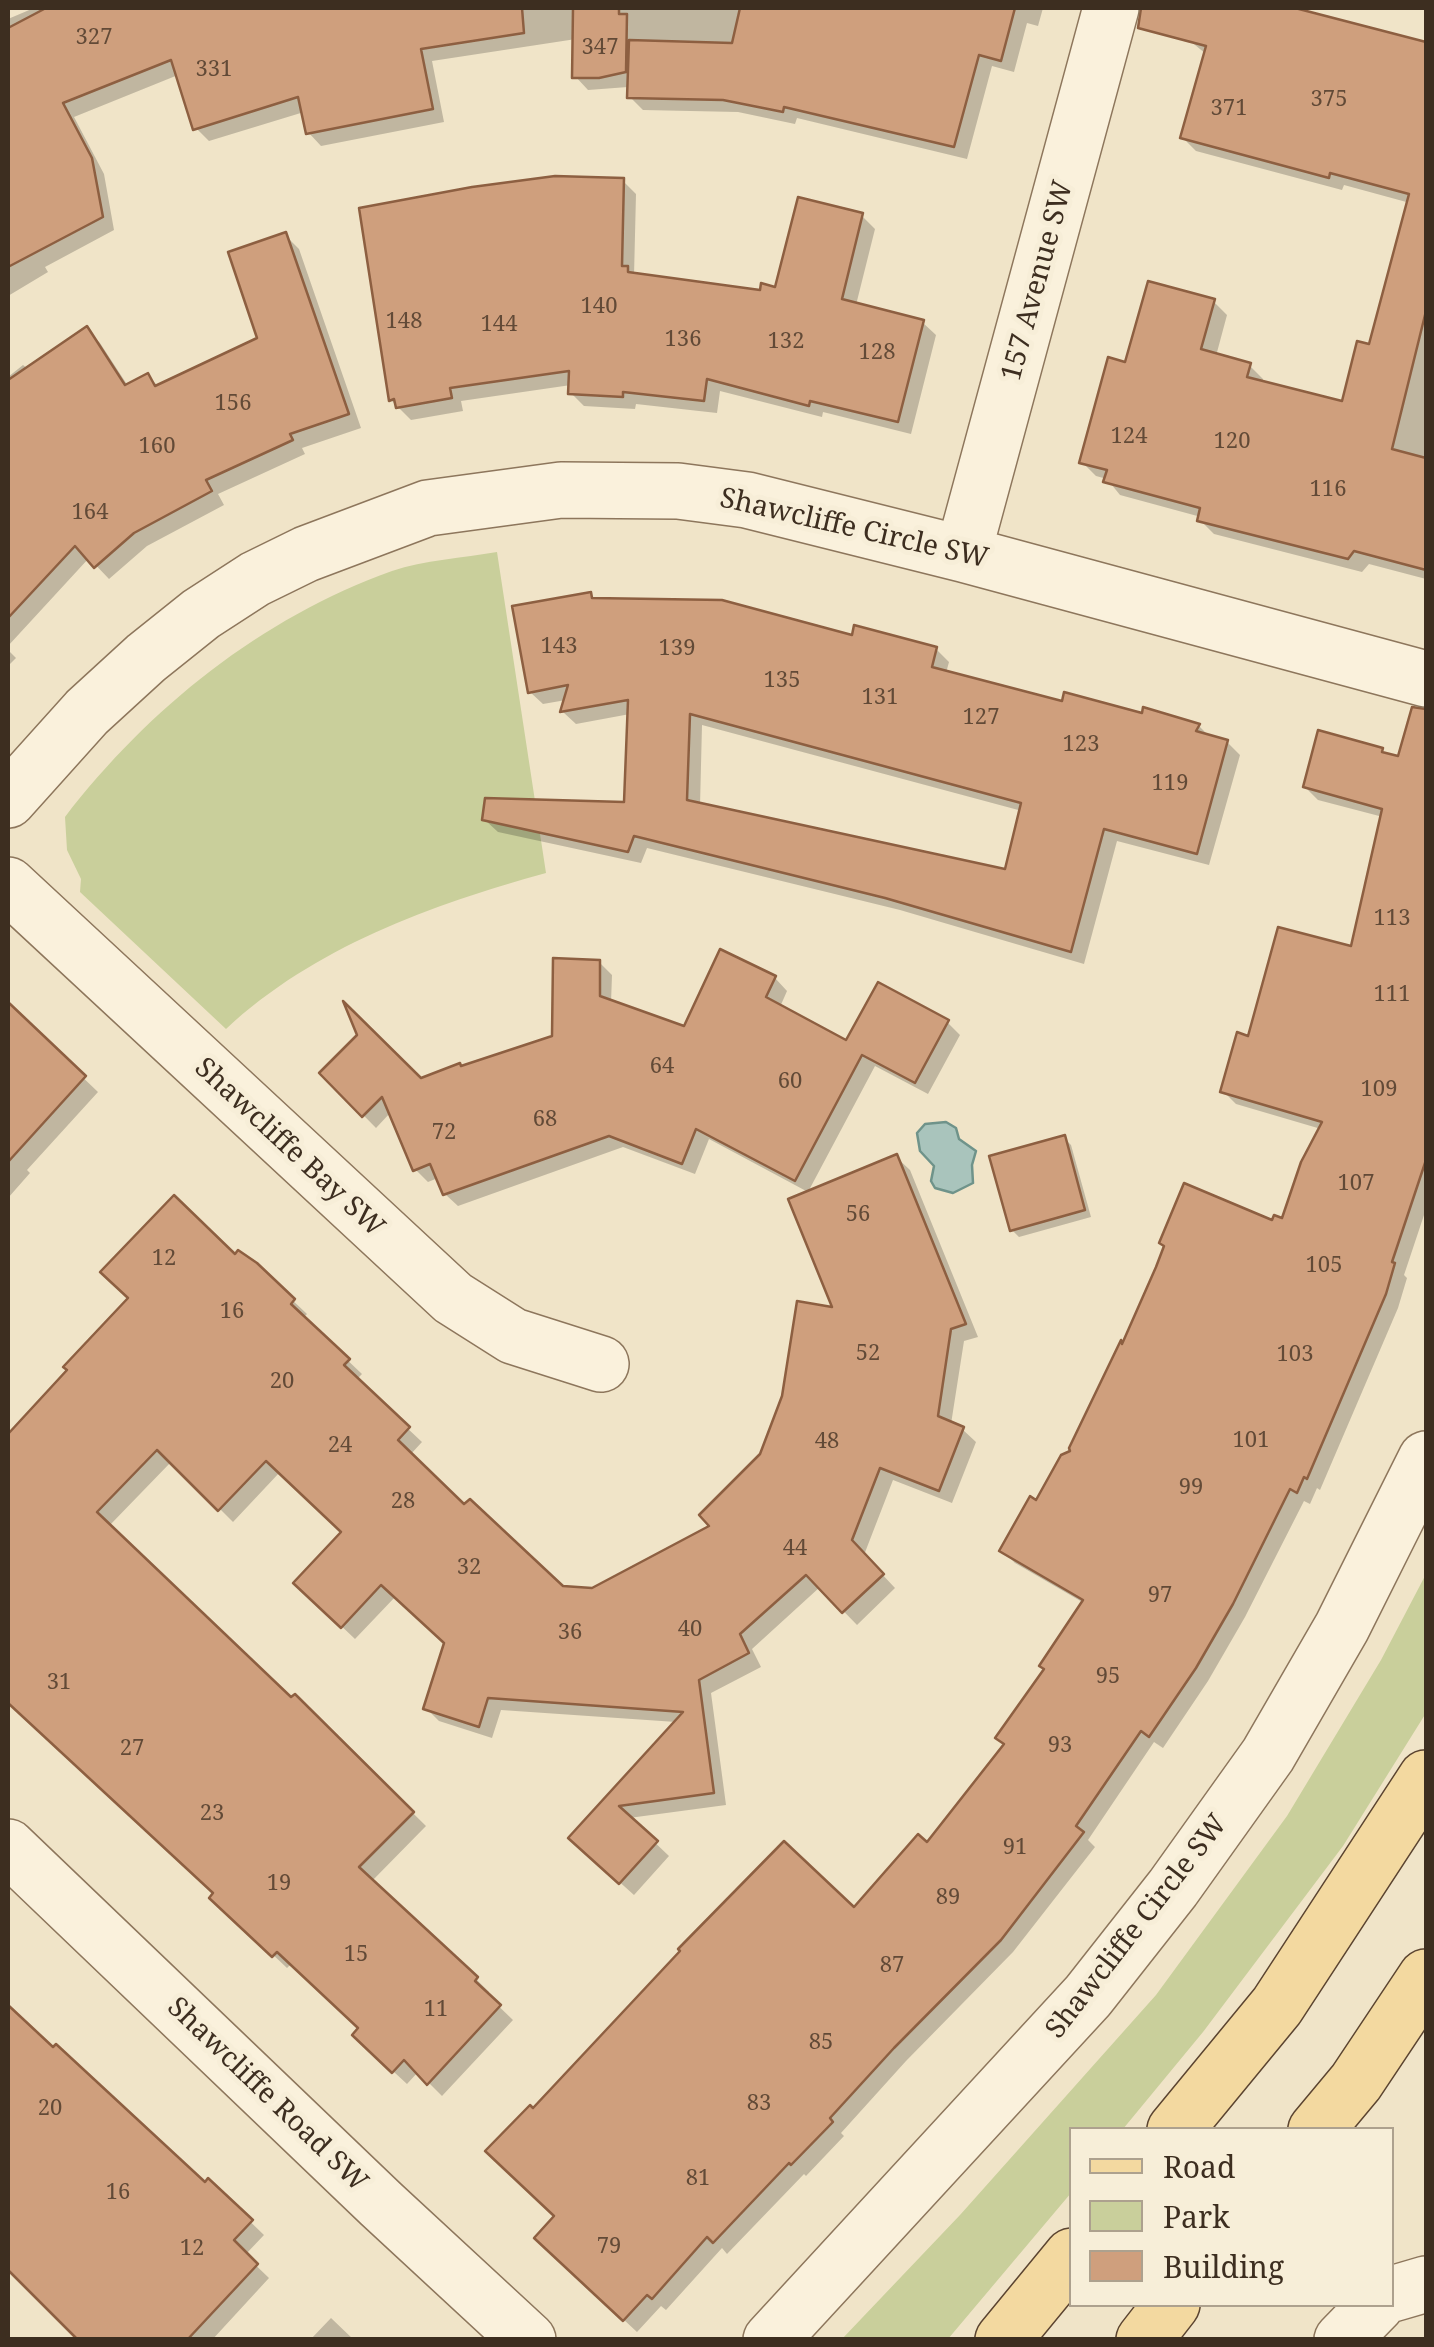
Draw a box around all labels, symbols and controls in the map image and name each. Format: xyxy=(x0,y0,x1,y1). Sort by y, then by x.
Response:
house number: 327 xyxy=(76,25,112,51)
house number: 347 xyxy=(582,35,618,61)
house number: 331 xyxy=(196,57,232,83)
house number: 375 xyxy=(1311,87,1347,113)
house number: 371 xyxy=(1211,96,1247,122)
street label: 157 Avenue SW xyxy=(995,177,1081,385)
house number: 140 xyxy=(581,294,617,320)
house number: 148 xyxy=(386,309,422,335)
house number: 144 xyxy=(481,312,517,338)
house number: 136 xyxy=(665,327,701,353)
house number: 132 xyxy=(768,329,804,355)
house number: 128 xyxy=(859,340,895,366)
house number: 156 xyxy=(215,391,251,417)
house number: 124 xyxy=(1111,424,1147,450)
house number: 120 xyxy=(1214,429,1250,455)
house number: 160 xyxy=(139,434,175,460)
house number: 116 xyxy=(1310,477,1346,503)
street label: Shawcliffe Circle SW xyxy=(717,482,991,576)
house number: 164 xyxy=(72,500,108,526)
house number: 143 xyxy=(541,634,577,660)
house number: 139 xyxy=(659,636,695,662)
house number: 135 xyxy=(764,668,800,694)
house number: 131 xyxy=(862,685,898,711)
house number: 127 xyxy=(963,705,999,731)
house number: 123 xyxy=(1063,732,1099,758)
house number: 119 xyxy=(1152,771,1188,797)
house number: 113 xyxy=(1374,906,1410,932)
house number: 111 xyxy=(1374,982,1410,1008)
street label: Shawcliffe Bay SW xyxy=(187,1051,391,1245)
house number: 64 xyxy=(650,1054,674,1080)
house number: 60 xyxy=(778,1069,802,1095)
house number: 109 xyxy=(1361,1077,1397,1103)
house number: 68 xyxy=(533,1107,557,1133)
house number: 72 xyxy=(432,1120,456,1146)
house number: 107 xyxy=(1338,1171,1374,1197)
house number: 56 xyxy=(846,1202,870,1228)
house number: 12 xyxy=(152,1246,176,1272)
house number: 105 xyxy=(1306,1253,1342,1279)
house number: 16 xyxy=(220,1299,244,1325)
house number: 52 xyxy=(856,1341,880,1367)
house number: 103 xyxy=(1277,1342,1313,1368)
house number: 20 xyxy=(270,1369,294,1395)
house number: 101 xyxy=(1233,1428,1269,1454)
house number: 48 xyxy=(815,1429,839,1455)
house number: 24 xyxy=(328,1433,352,1459)
house number: 99 xyxy=(1179,1475,1203,1501)
house number: 28 xyxy=(391,1489,415,1515)
house number: 44 xyxy=(783,1536,807,1562)
house number: 32 xyxy=(457,1555,481,1581)
house number: 97 xyxy=(1148,1583,1172,1609)
house number: 40 xyxy=(678,1617,702,1643)
house number: 36 xyxy=(558,1620,582,1646)
house number: 95 xyxy=(1096,1664,1120,1690)
house number: 31 xyxy=(47,1670,71,1696)
house number: 93 xyxy=(1048,1733,1072,1759)
house number: 27 xyxy=(120,1736,144,1762)
house number: 23 xyxy=(200,1801,224,1827)
street label: Shawcliffe Circle SW xyxy=(1039,1809,1235,2045)
house number: 91 xyxy=(1003,1835,1027,1861)
house number: 19 xyxy=(267,1871,291,1897)
house number: 89 xyxy=(936,1885,960,1911)
house number: 15 xyxy=(344,1942,368,1968)
house number: 87 xyxy=(880,1953,904,1979)
street label: Shawcliffe Road SW xyxy=(160,1991,374,2199)
house number: 11 xyxy=(424,1997,448,2023)
house number: 85 xyxy=(809,2030,833,2056)
house number: 83 xyxy=(747,2091,771,2117)
house number: 20 xyxy=(38,2096,62,2122)
legend xyxy=(1069,2127,1394,2307)
text: Road xyxy=(1163,2146,1235,2187)
house number: 81 xyxy=(686,2166,710,2192)
house number: 16 xyxy=(106,2180,130,2206)
text: Park xyxy=(1163,2196,1230,2237)
house number: 79 xyxy=(597,2234,621,2260)
house number: 12 xyxy=(180,2236,204,2262)
text: Building xyxy=(1163,2246,1284,2287)

